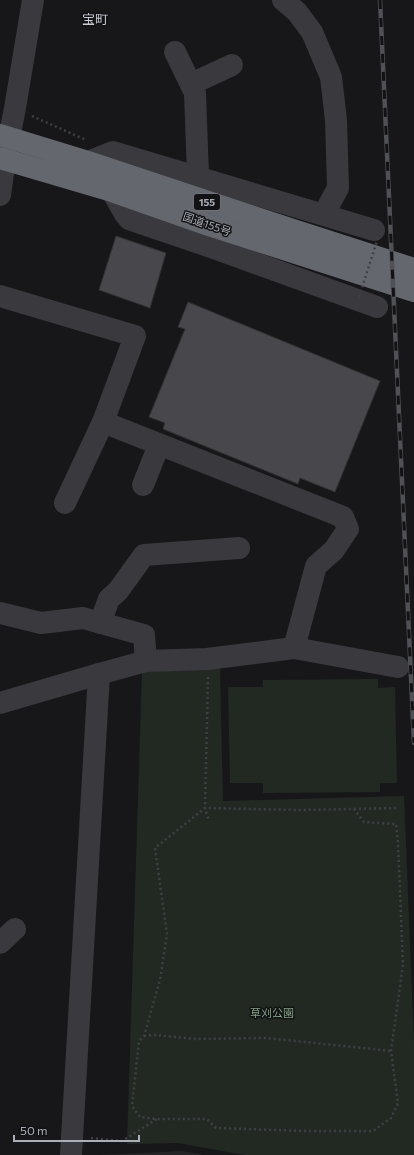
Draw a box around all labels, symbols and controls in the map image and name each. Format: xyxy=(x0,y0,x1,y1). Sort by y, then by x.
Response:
district label: 宝町 xyxy=(82,11,108,27)
road number: 155 xyxy=(194,194,220,210)
street label: 国道155号 xyxy=(181,209,233,238)
park label: 草刈公園 xyxy=(250,1006,294,1019)
scale bar xyxy=(14,1117,139,1143)
text: 50 m xyxy=(20,1123,48,1137)

